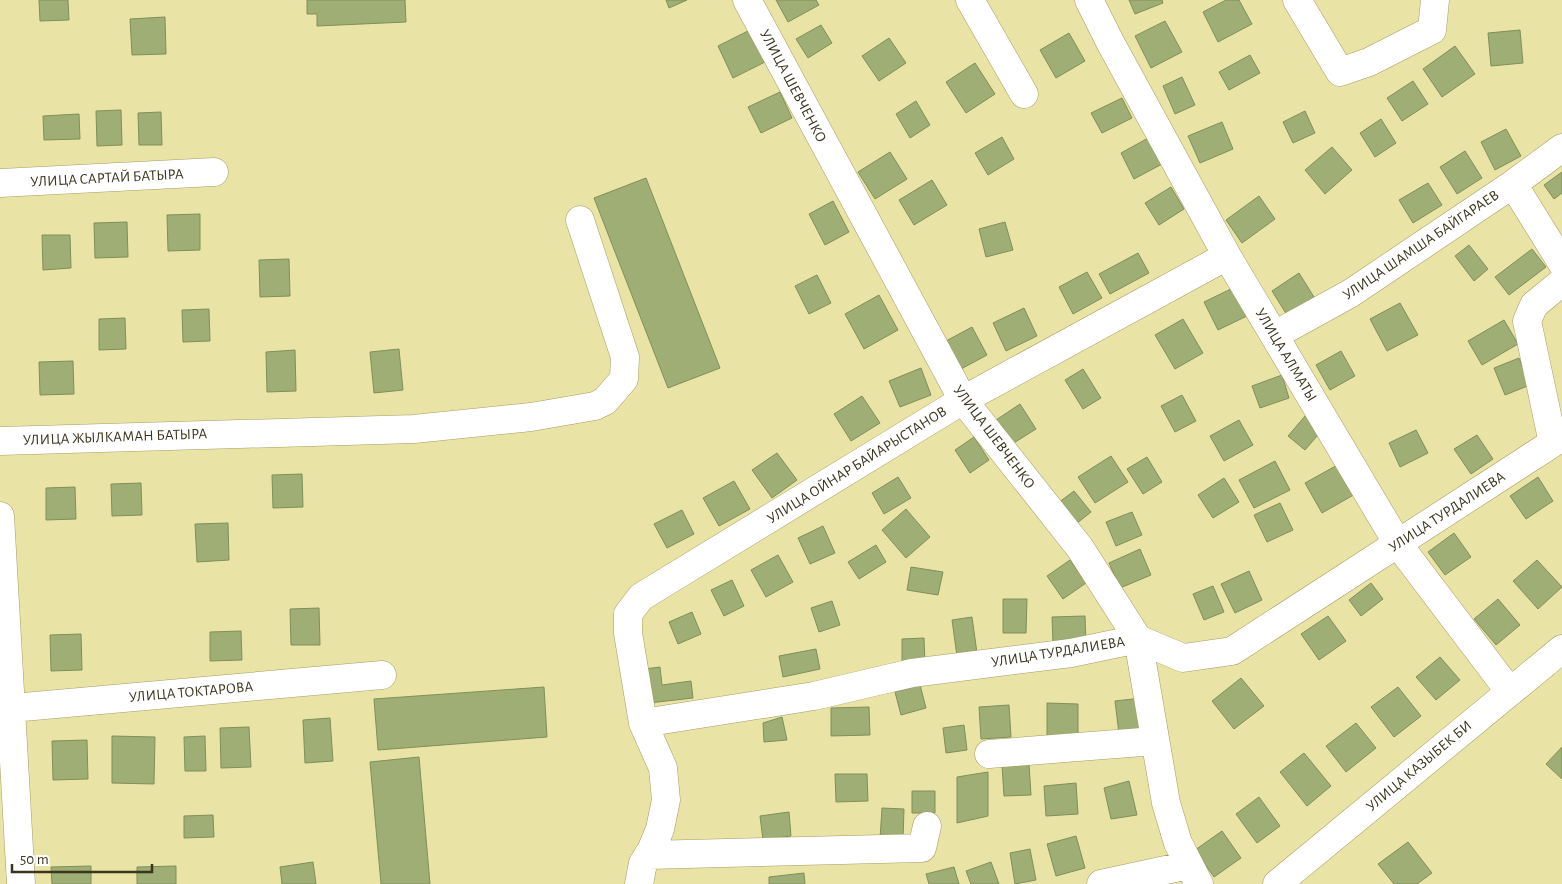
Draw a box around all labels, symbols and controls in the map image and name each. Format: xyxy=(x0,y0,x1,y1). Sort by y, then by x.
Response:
street label: УЛИЦА ШЕВЧЕНКО xyxy=(757,27,829,145)
street label: УЛИЦА САРТАЙ БАТЫРА xyxy=(30,166,184,190)
street label: УЛИЦА ШАМША БАЙГАРАЕВ xyxy=(1340,187,1502,303)
street label: УЛИЦА АЛМАТЫ xyxy=(1252,306,1320,404)
street label: УЛИЦА ШЕВЧЕНКО xyxy=(950,382,1038,492)
street label: УЛИЦА ОЙНАР БАЙАРЫСТАНОВ xyxy=(765,403,949,527)
street label: УЛИЦА ЖЫЛКАМАН БАТЫРА xyxy=(23,426,208,448)
street label: УЛИЦА ТУРДАЛИЕВА xyxy=(1386,469,1508,555)
street label: УЛИЦА ТУРДАЛИЕВА xyxy=(990,634,1126,670)
street label: УЛИЦА ТОКТАРОВА xyxy=(128,679,254,705)
street label: УЛИЦА КАЗЫБЕК БИ xyxy=(1363,718,1475,814)
scale bar xyxy=(12,842,152,874)
text: 50 m xyxy=(20,852,49,867)

